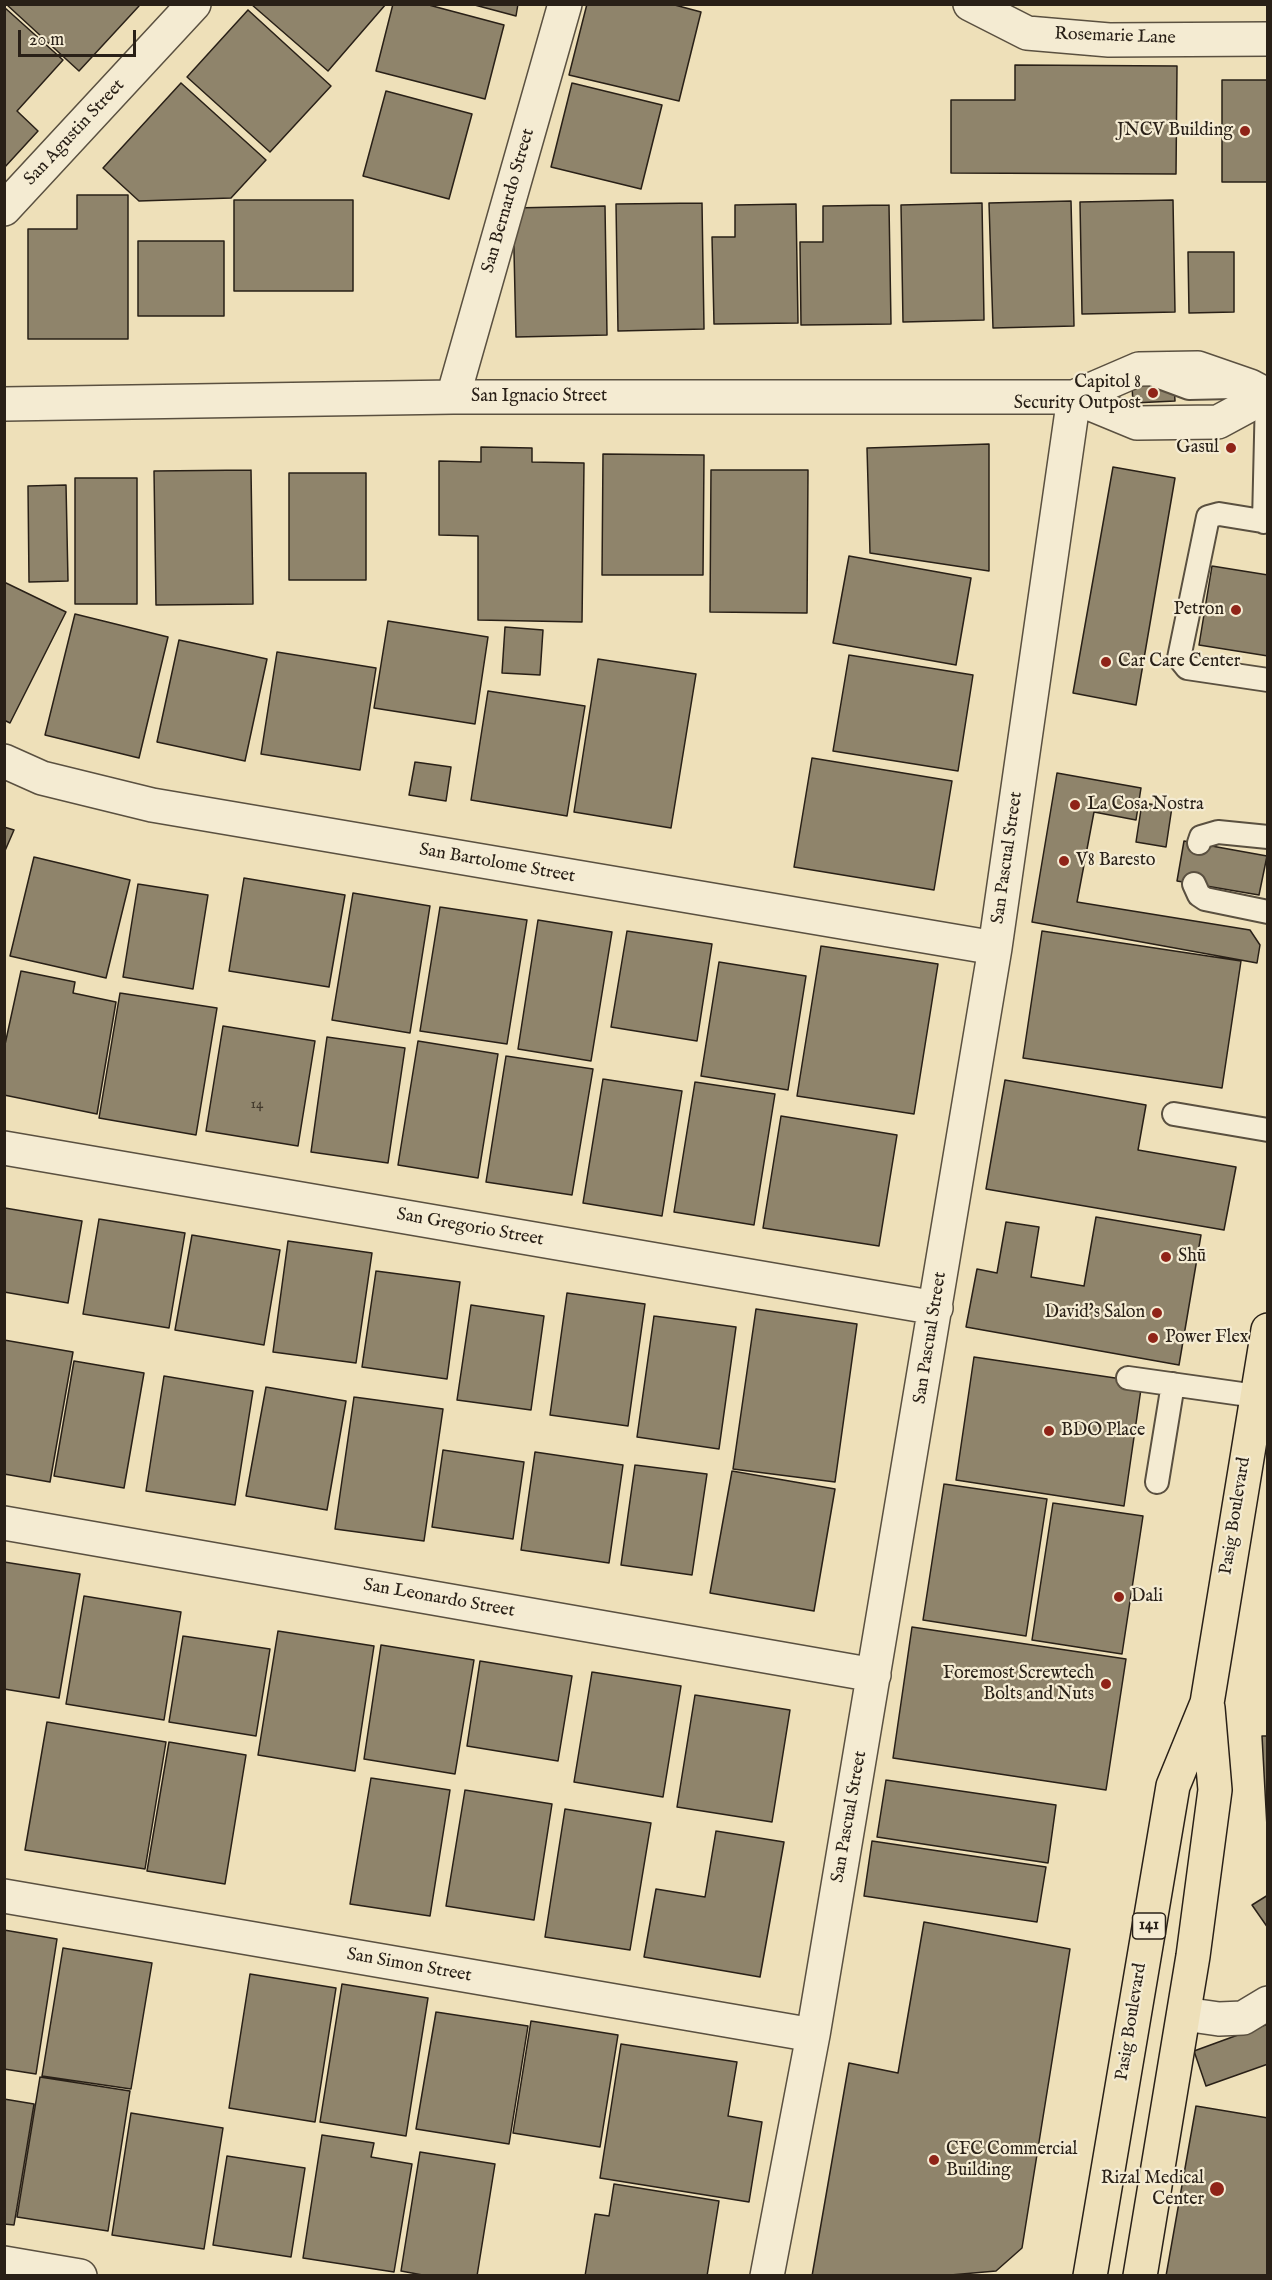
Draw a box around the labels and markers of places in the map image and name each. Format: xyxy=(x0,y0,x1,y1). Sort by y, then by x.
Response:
place label: JNCV Building xyxy=(1117,120,1233,142)
marker: JNCV Building xyxy=(1238,124,1252,138)
place label: Capitol 8 Security Outpost xyxy=(1014,372,1141,415)
marker: Capitol 8 Security Outpost xyxy=(1146,386,1160,400)
place label: Gasul xyxy=(1176,437,1219,459)
marker: Gasul xyxy=(1224,441,1238,455)
place label: Petron xyxy=(1174,599,1224,621)
marker: Petron xyxy=(1229,603,1243,617)
place label: Car Care Center xyxy=(1118,651,1240,673)
marker: Car Care Center xyxy=(1099,655,1113,669)
place label: La Cosa Nostra xyxy=(1087,794,1204,816)
marker: La Cosa Nostra xyxy=(1068,798,1082,812)
place label: V8 Baresto xyxy=(1076,850,1155,872)
marker: V8 Baresto xyxy=(1057,854,1071,868)
place label: Shū xyxy=(1178,1246,1206,1268)
marker: Shū xyxy=(1159,1250,1173,1264)
place label: David's Salon xyxy=(1044,1302,1145,1324)
marker: David's Salon xyxy=(1150,1306,1164,1320)
place label: Power Flex xyxy=(1165,1327,1248,1349)
marker: Power Flex xyxy=(1146,1331,1160,1345)
place label: BDO Place xyxy=(1061,1420,1145,1442)
marker: BDO Place xyxy=(1042,1424,1056,1438)
place label: Dali xyxy=(1131,1586,1163,1608)
marker: Dali xyxy=(1112,1590,1126,1604)
place label: Foremost Screwtech Bolts and Nuts xyxy=(943,1663,1094,1706)
marker: Foremost Screwtech Bolts and Nuts xyxy=(1099,1677,1113,1691)
place label: CFC Commercial Building xyxy=(946,2139,1078,2182)
marker: CFC Commercial Building xyxy=(927,2153,941,2167)
place label: Rizal Medical Center xyxy=(1101,2168,1204,2210)
marker: Rizal Medical Center xyxy=(1208,2180,1226,2198)

